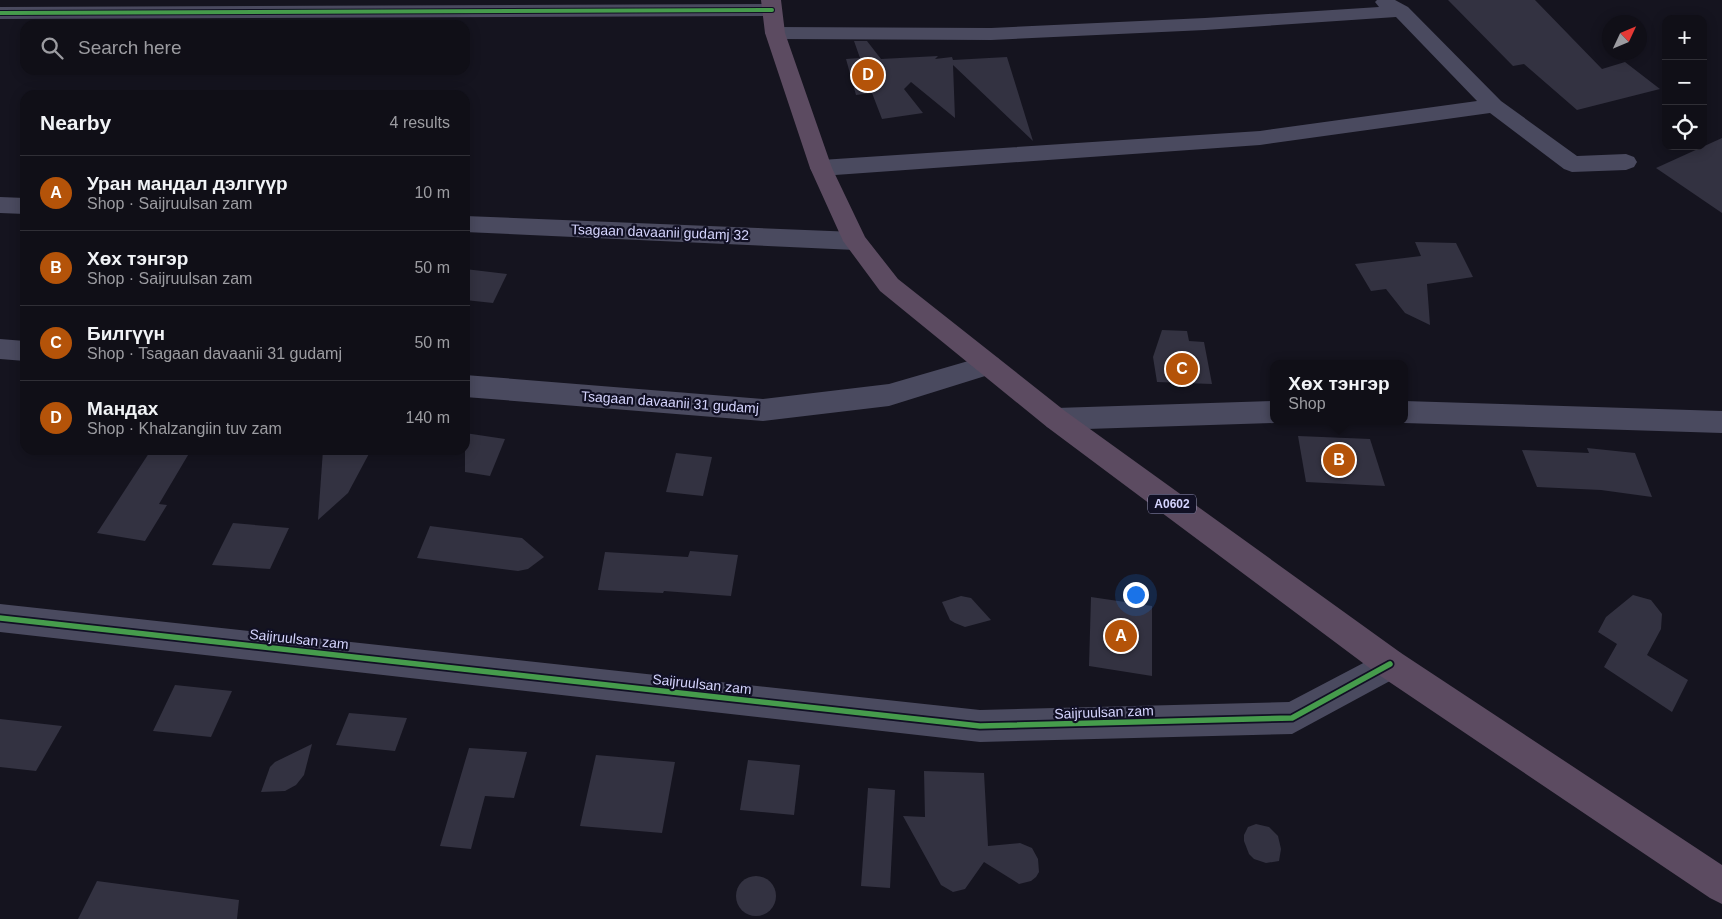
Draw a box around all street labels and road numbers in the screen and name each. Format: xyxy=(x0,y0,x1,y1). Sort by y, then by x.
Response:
street label: Tsagaan davaanii gudamj 32 xyxy=(571,221,750,243)
street label: Tsagaan davaanii 31 gudamj xyxy=(581,388,759,416)
road number: A0602 xyxy=(1148,494,1196,514)
street label: Saijruulsan zam xyxy=(249,626,349,652)
street label: Saijruulsan zam xyxy=(652,671,752,697)
street label: Saijruulsan zam xyxy=(1054,702,1154,722)

